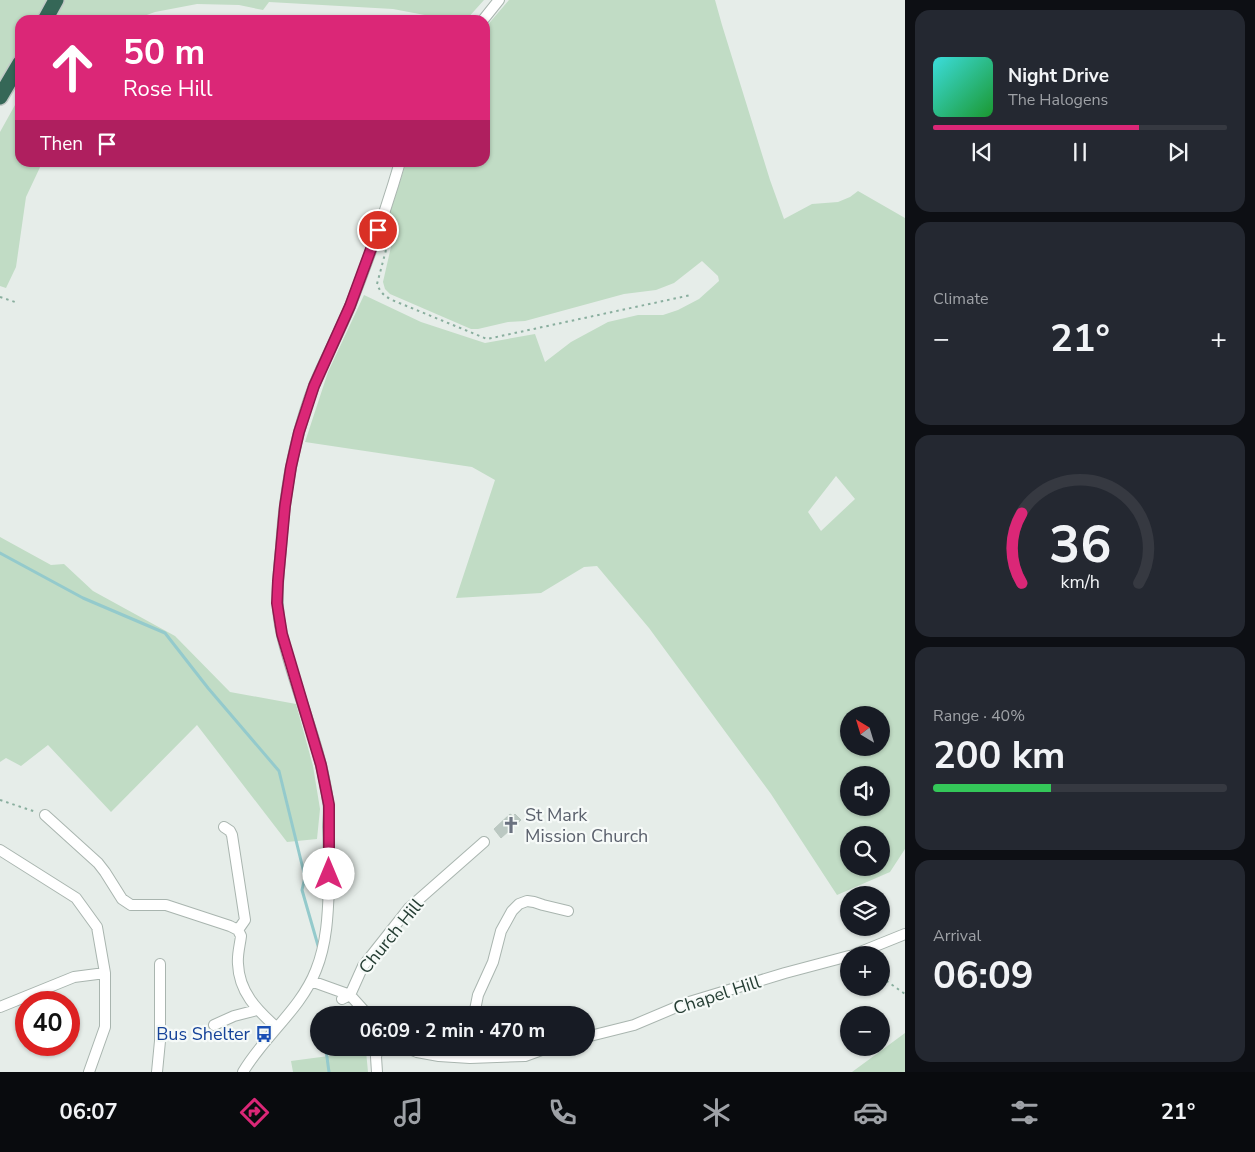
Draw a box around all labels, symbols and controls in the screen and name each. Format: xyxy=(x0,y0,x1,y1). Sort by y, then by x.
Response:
text: 50 m xyxy=(123,29,205,76)
icon: ahead xyxy=(40,35,105,100)
text: Night Drive xyxy=(1008,63,1109,89)
text: Rose Hill xyxy=(123,74,213,104)
text: The Halogens xyxy=(1008,89,1108,111)
icon: arrive xyxy=(93,130,121,158)
text: Then xyxy=(40,131,83,157)
icon: previous xyxy=(968,138,996,166)
icon: pause xyxy=(1066,138,1094,166)
icon: next xyxy=(1164,138,1192,166)
pin xyxy=(357,209,399,251)
icon: arrive xyxy=(364,216,392,244)
text: Climate xyxy=(933,288,988,310)
text: 21° xyxy=(1050,313,1110,364)
text: − xyxy=(933,320,950,358)
text: + xyxy=(1210,320,1227,358)
text: 36 xyxy=(1049,509,1111,580)
text: km/h xyxy=(1060,570,1100,594)
text: Range · 40% xyxy=(933,705,1025,727)
north arrow xyxy=(840,706,890,756)
map controls xyxy=(840,706,890,1056)
text: 200 km xyxy=(933,730,1065,781)
button: sound xyxy=(840,766,890,816)
place label: St Mark Mission Church xyxy=(525,803,648,848)
church icon: St Mark Mission Church xyxy=(501,815,521,835)
button: search xyxy=(840,826,890,876)
position arrow xyxy=(302,847,354,899)
button: layers xyxy=(840,886,890,936)
street label: Church Hill xyxy=(353,893,429,979)
text: Arrival xyxy=(933,925,981,947)
button: + xyxy=(840,946,890,996)
text: 06:09 xyxy=(933,950,1034,1001)
street label: Chapel Hill xyxy=(670,969,764,1020)
speed limit sign: 40 xyxy=(15,991,80,1056)
button: − xyxy=(840,1006,890,1056)
text: 06:09 · 2 min · 470 m xyxy=(360,1018,545,1044)
place label: Bus Shelter xyxy=(156,1022,251,1046)
bus stop icon: Bus Shelter xyxy=(254,1024,274,1044)
icon: directions xyxy=(237,1095,272,1130)
icon: music xyxy=(391,1095,426,1130)
icon: phone xyxy=(545,1095,580,1130)
icon: climate xyxy=(699,1095,734,1130)
icon: car xyxy=(853,1095,888,1130)
icon: filters xyxy=(1007,1095,1042,1130)
text: 06:07 xyxy=(59,1097,118,1127)
text: 21° xyxy=(1161,1097,1195,1127)

